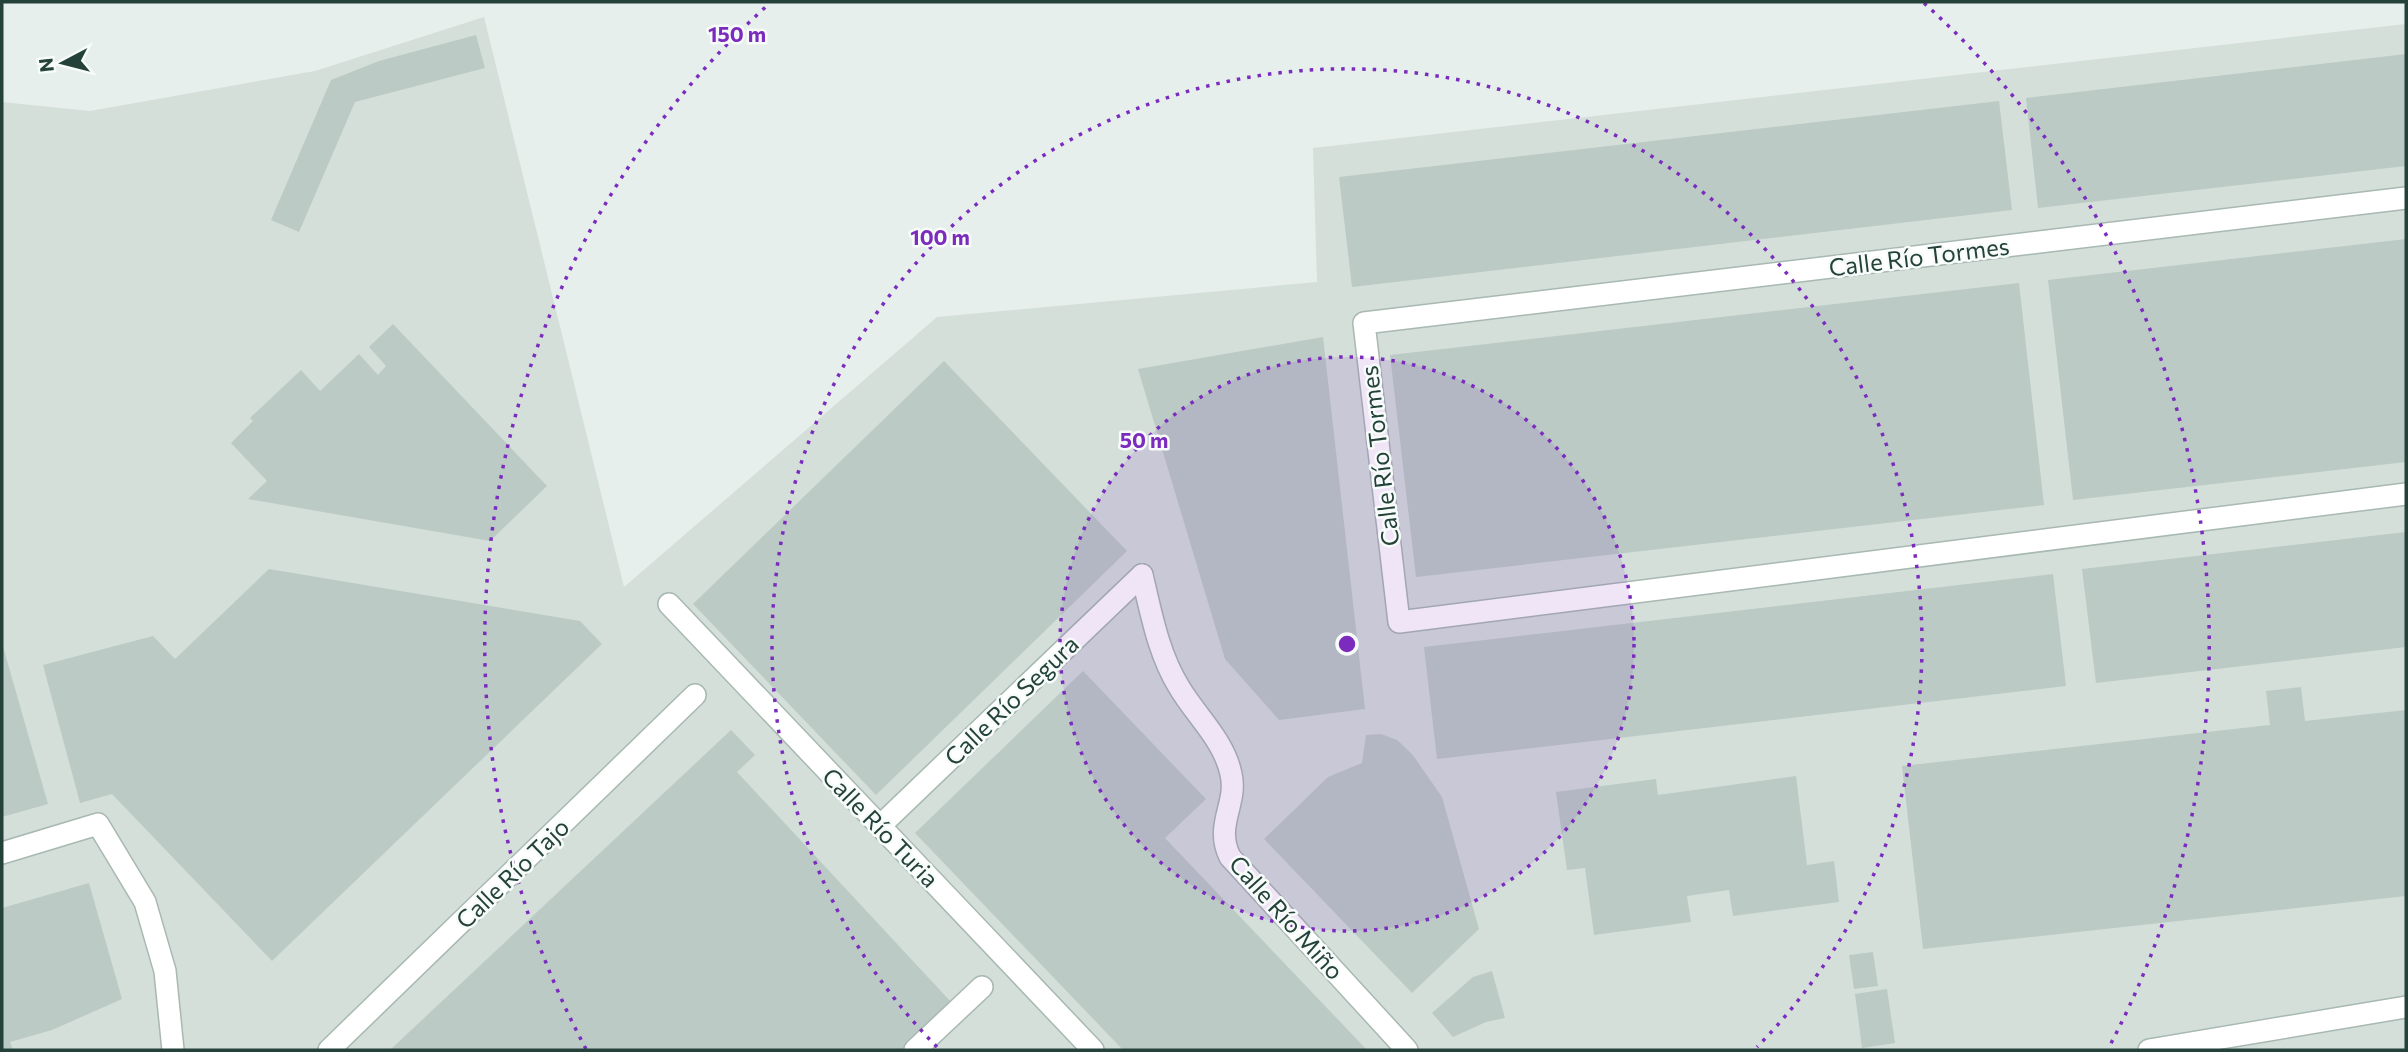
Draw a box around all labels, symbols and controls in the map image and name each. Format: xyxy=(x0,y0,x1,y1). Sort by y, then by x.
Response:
text: 150 m xyxy=(708,21,766,46)
north arrow xyxy=(28,28,98,98)
text: N xyxy=(33,57,58,74)
text: 100 m xyxy=(910,224,970,249)
street label: Calle Río Tormes xyxy=(1827,231,2011,281)
street label: Calle Río Tormes xyxy=(1354,364,1404,548)
text: 50 m xyxy=(1120,427,1168,452)
street label: Calle Río Segura xyxy=(938,629,1084,771)
centre of rings xyxy=(1335,632,1359,656)
street label: Calle Río Turia xyxy=(817,761,945,893)
street label: Calle Río Tajo xyxy=(449,812,575,934)
street label: Calle Río Miño xyxy=(1224,849,1350,985)

